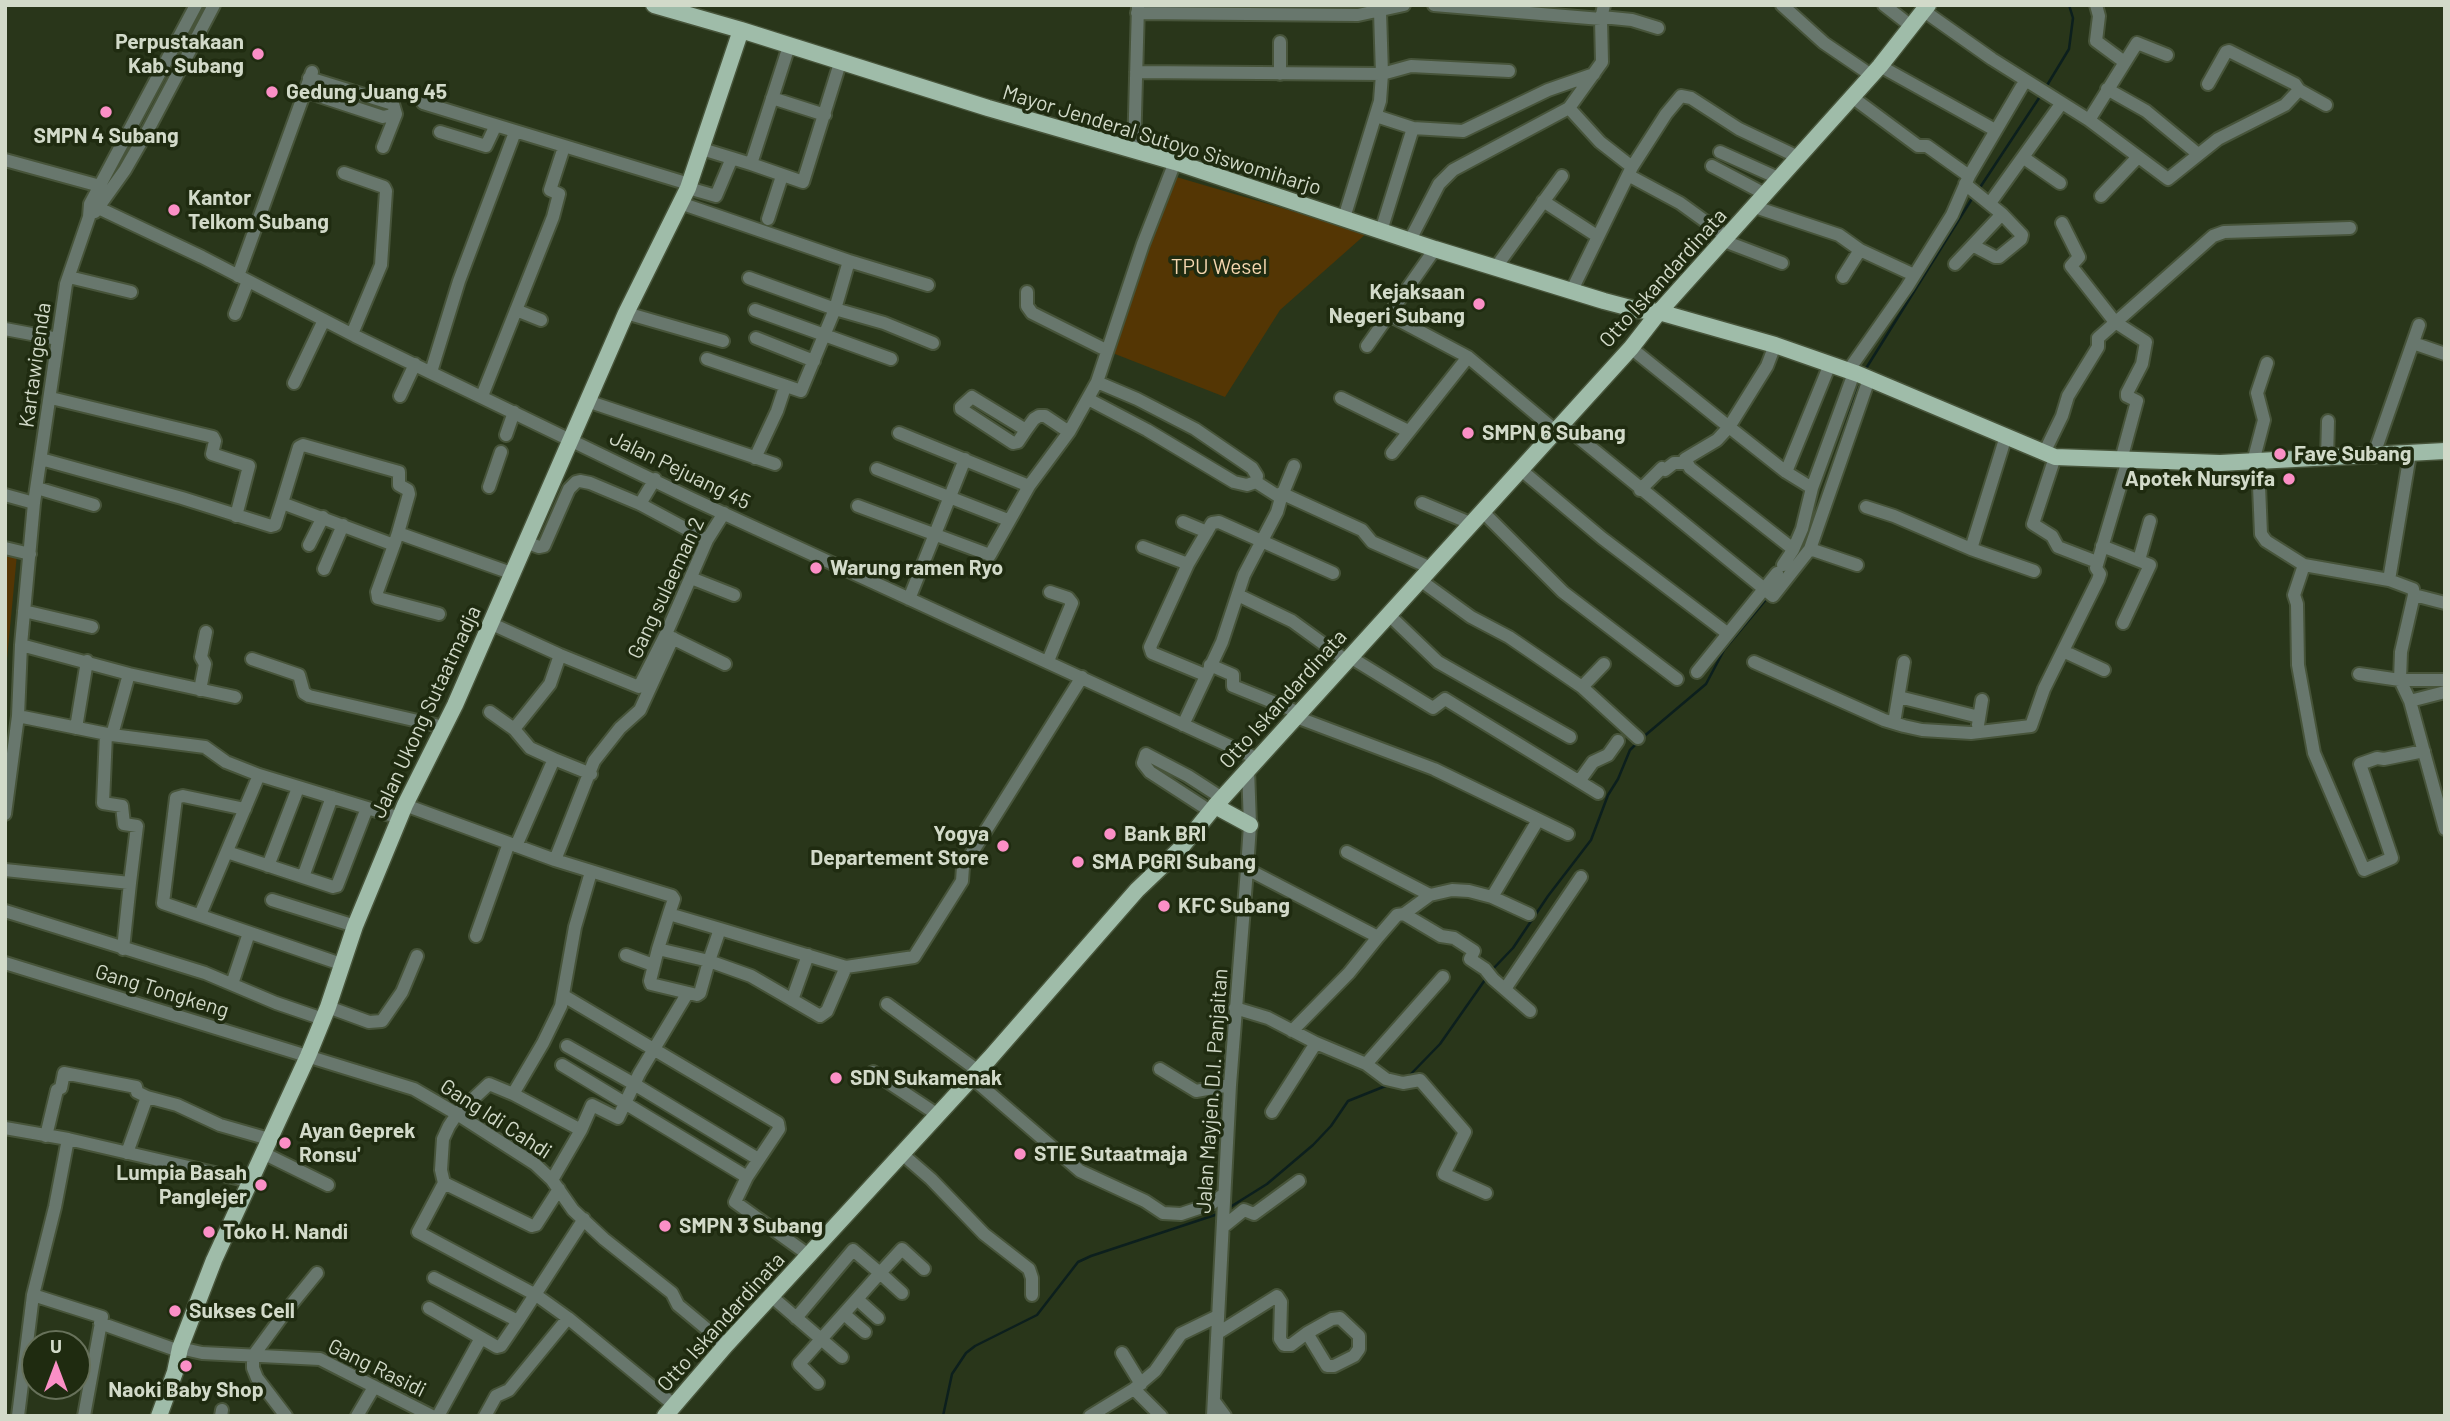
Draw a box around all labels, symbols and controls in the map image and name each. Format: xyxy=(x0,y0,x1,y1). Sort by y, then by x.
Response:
place label: Perpustakaan Kab. Subang xyxy=(115,29,244,79)
marker: Perpustakaan Kab. Subang xyxy=(250,46,266,62)
place label: Gedung Juang 45 xyxy=(286,79,447,105)
street label: Mayor Jenderal Sutoyo Siswomiharjo xyxy=(1000,79,1324,201)
marker: Gedung Juang 45 xyxy=(264,84,280,100)
marker: SMPN 4 Subang xyxy=(98,104,114,120)
place label: SMPN 4 Subang xyxy=(33,123,179,149)
place label: Kantor Telkom Subang xyxy=(188,185,329,235)
marker: Kantor Telkom Subang xyxy=(166,202,182,218)
street label: Otto Iskandardinata xyxy=(1594,203,1732,353)
park label: TPU Wesel xyxy=(1171,254,1267,280)
place label: Kejaksaan Negeri Subang xyxy=(1329,279,1465,329)
marker: Kejaksaan Negeri Subang xyxy=(1471,296,1487,312)
street label: Kartawigenda xyxy=(14,301,56,429)
place label: SMPN 6 Subang xyxy=(1482,420,1626,446)
street label: Jalan Pejuang 45 xyxy=(606,425,754,515)
marker: SMPN 6 Subang xyxy=(1460,425,1476,441)
place label: Fave Subang xyxy=(2294,441,2411,467)
marker: Fave Subang xyxy=(2272,446,2288,462)
place label: Apotek Nursyifa xyxy=(2125,466,2275,492)
marker: Apotek Nursyifa xyxy=(2281,471,2297,487)
street label: Gang sulaeman 2 xyxy=(622,513,710,663)
place label: Warung ramen Ryo xyxy=(830,555,1003,581)
marker: Warung ramen Ryo xyxy=(808,560,824,576)
street label: Jalan Ukong Sutaatmadja xyxy=(366,602,486,822)
street label: Otto Iskandardinata xyxy=(1214,624,1352,774)
place label: Yogya Departement Store xyxy=(810,821,989,871)
place label: Bank BRI xyxy=(1124,821,1206,847)
marker: Bank BRI xyxy=(1102,826,1118,842)
marker: Yogya Departement Store xyxy=(995,838,1011,854)
place label: SMA PGRI Subang xyxy=(1092,849,1256,875)
marker: SMA PGRI Subang xyxy=(1070,854,1086,870)
place label: KFC Subang xyxy=(1178,893,1290,919)
marker: KFC Subang xyxy=(1156,898,1172,914)
street label: Gang Tongkeng xyxy=(92,959,232,1023)
street label: Jalan Mayjen. D.I. Panjaitan xyxy=(1191,968,1233,1214)
place label: SDN Sukamenak xyxy=(850,1065,1002,1091)
marker: SDN Sukamenak xyxy=(828,1070,844,1086)
street label: Gang Idi Cahdi xyxy=(435,1074,557,1164)
place label: Ayan Geprek Ronsu' xyxy=(299,1118,415,1168)
marker: Ayan Geprek Ronsu' xyxy=(277,1135,293,1151)
place label: STIE Sutaatmaja xyxy=(1034,1141,1187,1167)
marker: STIE Sutaatmaja xyxy=(1012,1146,1028,1162)
place label: Lumpia Basah Panglejer xyxy=(116,1160,247,1210)
marker: Lumpia Basah Panglejer xyxy=(253,1177,269,1193)
place label: SMPN 3 Subang xyxy=(679,1213,823,1239)
marker: SMPN 3 Subang xyxy=(657,1218,673,1234)
place label: Toko H. Nandi xyxy=(223,1219,348,1245)
marker: Toko H. Nandi xyxy=(201,1224,217,1240)
street label: Otto Iskandardinata xyxy=(652,1247,790,1397)
place label: Sukses Cell xyxy=(189,1298,295,1324)
marker: Sukses Cell xyxy=(167,1303,183,1319)
north arrow xyxy=(21,1330,91,1400)
street label: Gang Rasidi xyxy=(324,1333,430,1403)
text: U xyxy=(50,1334,62,1357)
marker: Naoki Baby Shop xyxy=(178,1358,194,1374)
place label: Naoki Baby Shop xyxy=(108,1377,264,1403)

